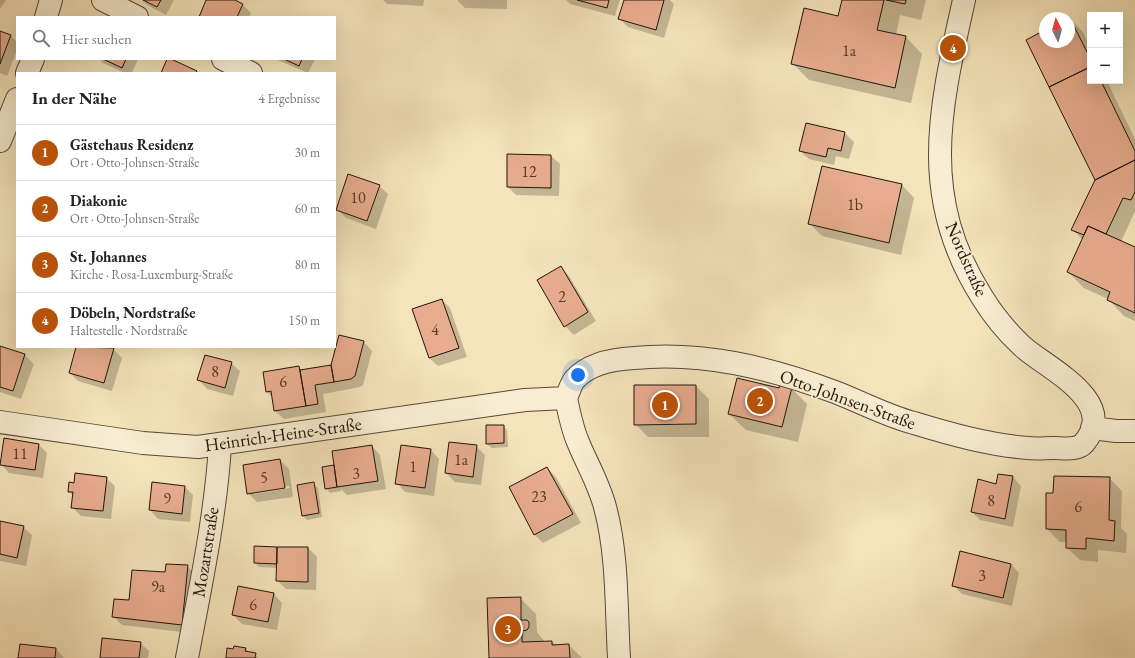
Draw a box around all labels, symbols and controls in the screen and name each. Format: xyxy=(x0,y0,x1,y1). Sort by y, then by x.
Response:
north arrow xyxy=(1039,12,1075,48)
map controls xyxy=(1087,12,1123,84)
button: + xyxy=(1087,12,1123,48)
search box xyxy=(16,16,336,60)
icon: search xyxy=(30,27,52,49)
text: Hier suchen xyxy=(62,29,132,48)
pin: 4 xyxy=(940,33,966,63)
house number: 1a xyxy=(842,40,857,61)
button: − xyxy=(1087,48,1123,84)
text: In der Nähe xyxy=(32,87,117,109)
text: 4 Ergebnisse xyxy=(259,90,320,107)
text: Gästehaus Residenz xyxy=(70,135,194,154)
text: 1 xyxy=(42,144,48,161)
text: 30 m xyxy=(295,144,320,161)
text: Ort · Otto-Johnsen-Straße xyxy=(70,154,199,171)
house number: 12 xyxy=(521,161,537,182)
house number: 10 xyxy=(350,187,366,208)
text: Diakonie xyxy=(70,191,127,210)
house number: 1b xyxy=(847,194,863,215)
text: 2 xyxy=(42,200,48,217)
text: 60 m xyxy=(295,200,320,217)
text: Ort · Otto-Johnsen-Straße xyxy=(70,210,199,227)
street label: Nordstraße xyxy=(940,218,994,300)
text: St. Johannes xyxy=(70,247,147,266)
text: 3 xyxy=(42,256,48,273)
text: 80 m xyxy=(295,256,320,273)
text: Kirche · Rosa-Luxemburg-Straße xyxy=(70,266,233,283)
house number: 2 xyxy=(558,286,566,307)
text: Döbeln, Nordstraße xyxy=(70,303,195,322)
text: 4 xyxy=(42,312,48,329)
text: 150 m xyxy=(289,312,320,329)
house number: 4 xyxy=(431,319,439,340)
text: Haltestelle · Nordstraße xyxy=(70,322,188,339)
house number: 8 xyxy=(211,361,219,382)
street label: Otto-Johnsen-Straße xyxy=(777,364,919,434)
your location xyxy=(568,365,588,385)
house number: 6 xyxy=(279,371,287,392)
pin: 2 xyxy=(747,386,773,416)
pin: 1 xyxy=(652,390,678,420)
street label: Heinrich-Heine-Straße xyxy=(203,412,363,456)
house number: 11 xyxy=(12,443,28,464)
house number: 1a xyxy=(454,449,469,470)
house number: 1 xyxy=(409,456,417,477)
house number: 3 xyxy=(352,463,360,484)
house number: 5 xyxy=(260,467,268,488)
house number: 23 xyxy=(531,486,547,507)
house number: 9 xyxy=(163,488,171,509)
house number: 8 xyxy=(987,490,995,511)
house number: 6 xyxy=(1074,496,1082,517)
street label: Mozartstraße xyxy=(187,505,223,599)
house number: 3 xyxy=(978,565,986,586)
house number: 9a xyxy=(151,576,166,597)
house number: 6 xyxy=(249,594,257,615)
pin: 3 xyxy=(495,614,521,644)

